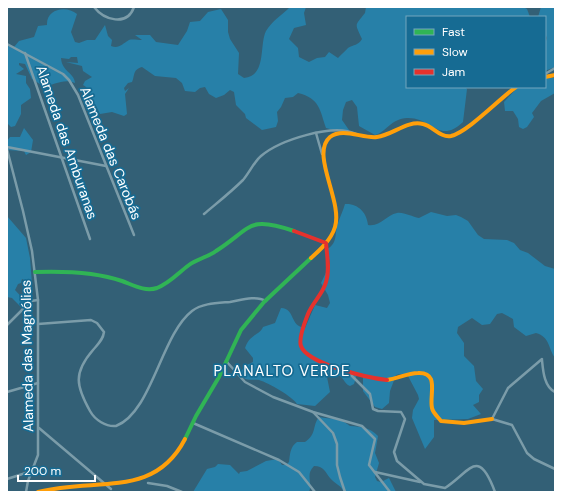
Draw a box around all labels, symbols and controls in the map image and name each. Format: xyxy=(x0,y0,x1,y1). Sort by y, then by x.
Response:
legend xyxy=(406,16,546,88)
text: Fast xyxy=(442,24,465,40)
text: Slow xyxy=(442,44,468,60)
street label: Alameda das Amburanas xyxy=(32,63,102,221)
text: Jam xyxy=(442,64,465,80)
street label: Alameda das Carobás xyxy=(76,84,146,222)
street label: Alameda das Magnólias xyxy=(17,280,37,432)
district label: PLANALTO VERDE xyxy=(214,361,350,381)
scale bar xyxy=(18,457,95,483)
text: 200 m xyxy=(24,463,61,479)

